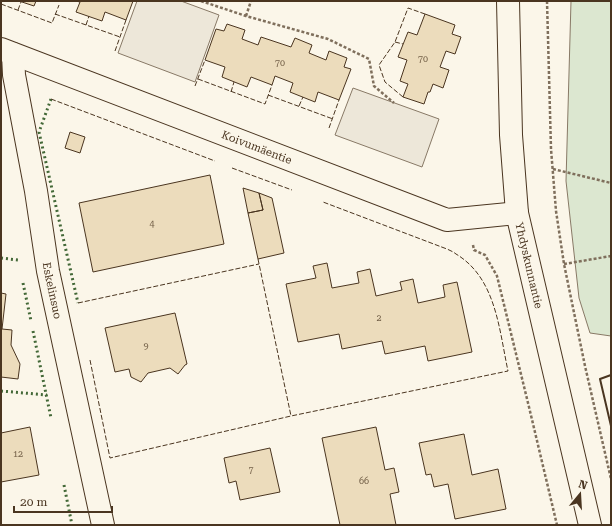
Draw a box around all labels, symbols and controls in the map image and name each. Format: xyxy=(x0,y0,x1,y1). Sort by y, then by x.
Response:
house number: 70 xyxy=(418,54,428,64)
house number: 70 xyxy=(275,58,285,68)
street label: Koivumäentie xyxy=(220,128,294,166)
house number: 4 xyxy=(149,219,155,229)
street label: Yhdyskunnantie xyxy=(513,221,546,310)
street label: Eskelinsuo xyxy=(40,261,65,320)
house number: 2 xyxy=(376,313,382,323)
house number: 9 xyxy=(143,341,149,351)
house number: 12 xyxy=(13,449,23,459)
house number: 7 xyxy=(248,465,254,475)
north arrow xyxy=(560,474,600,514)
house number: 66 xyxy=(359,476,369,486)
text: N xyxy=(577,477,589,493)
scale bar xyxy=(14,488,112,514)
text: 20 m xyxy=(20,495,47,509)

